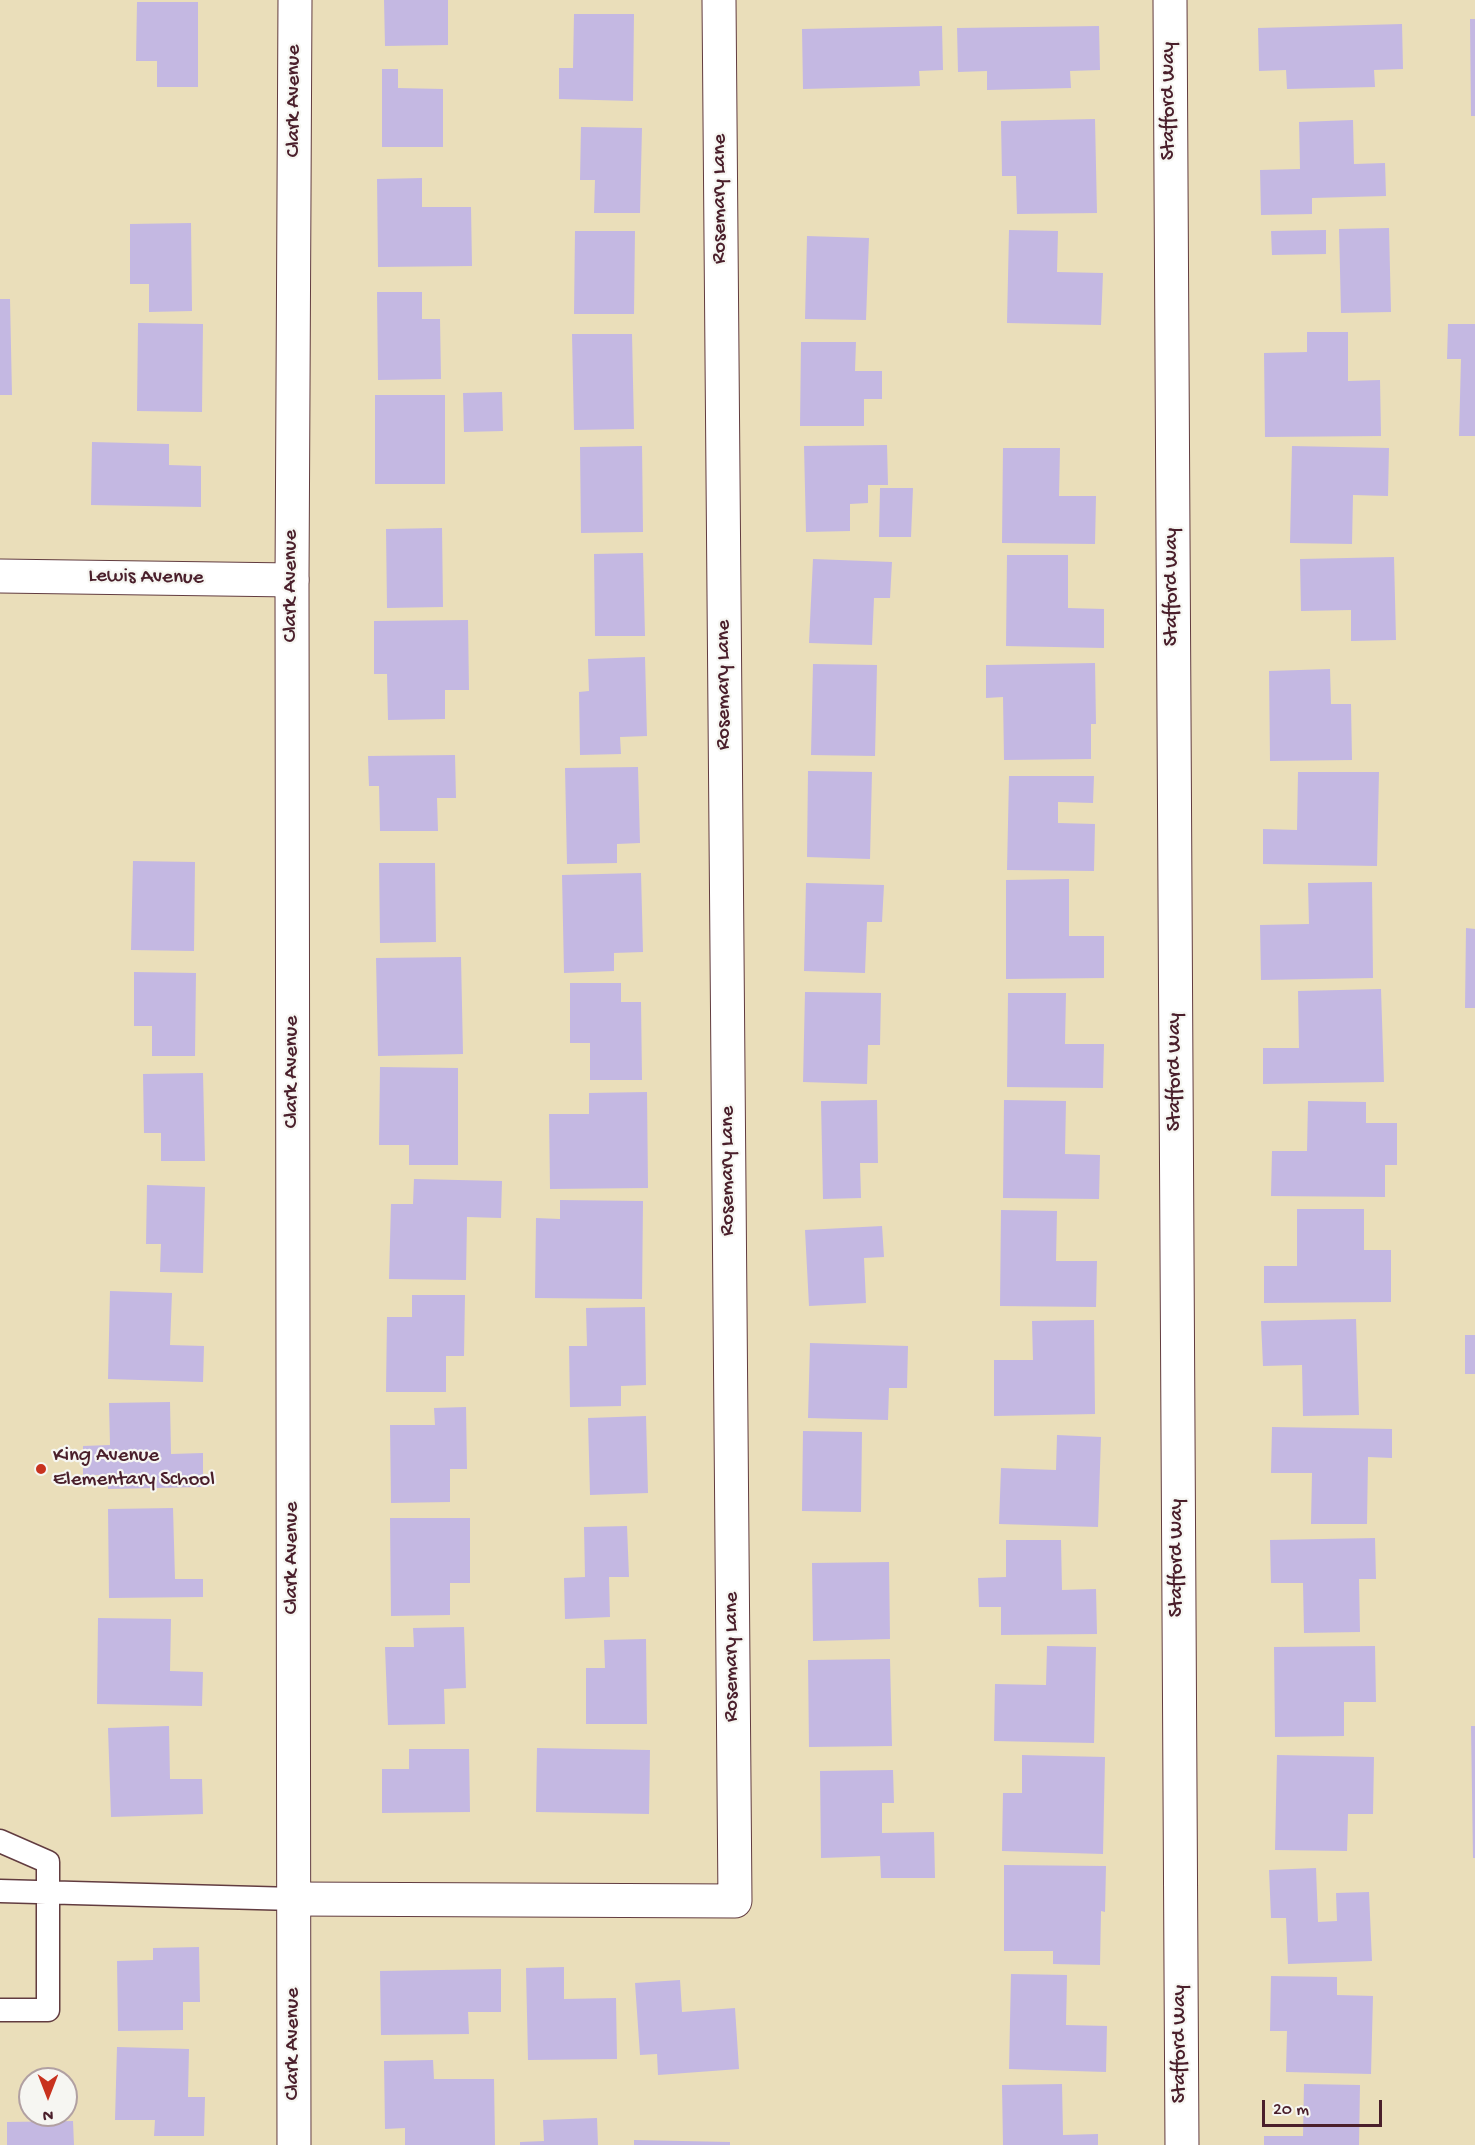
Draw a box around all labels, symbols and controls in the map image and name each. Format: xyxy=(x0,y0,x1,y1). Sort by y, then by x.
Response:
street label: Stafford Way xyxy=(1157,42,1183,160)
street label: Clark Avenue xyxy=(282,45,308,157)
street label: Rosemary Lane xyxy=(708,134,734,264)
street label: Stafford Way xyxy=(1160,528,1186,646)
street label: Clark Avenue xyxy=(279,530,305,642)
street label: Lewis Avenue xyxy=(88,564,204,592)
street label: Rosemary Lane xyxy=(712,620,738,750)
street label: Stafford Way xyxy=(1163,1013,1189,1131)
street label: Clark Avenue xyxy=(280,1016,306,1128)
street label: Rosemary Lane xyxy=(716,1106,742,1236)
place label: King Avenue Elementary School xyxy=(53,1444,215,1494)
marker: King Avenue Elementary School xyxy=(34,1462,48,1476)
street label: Stafford Way xyxy=(1165,1499,1191,1617)
street label: Clark Avenue xyxy=(280,1502,306,1614)
street label: Rosemary Lane xyxy=(720,1592,746,1722)
street label: Stafford Way xyxy=(1168,1985,1194,2103)
street label: Clark Avenue xyxy=(281,1988,307,2100)
north arrow xyxy=(18,2067,78,2127)
scale bar xyxy=(1265,2088,1385,2126)
text: 20 m xyxy=(1273,2100,1309,2121)
text: N xyxy=(43,2104,53,2123)

